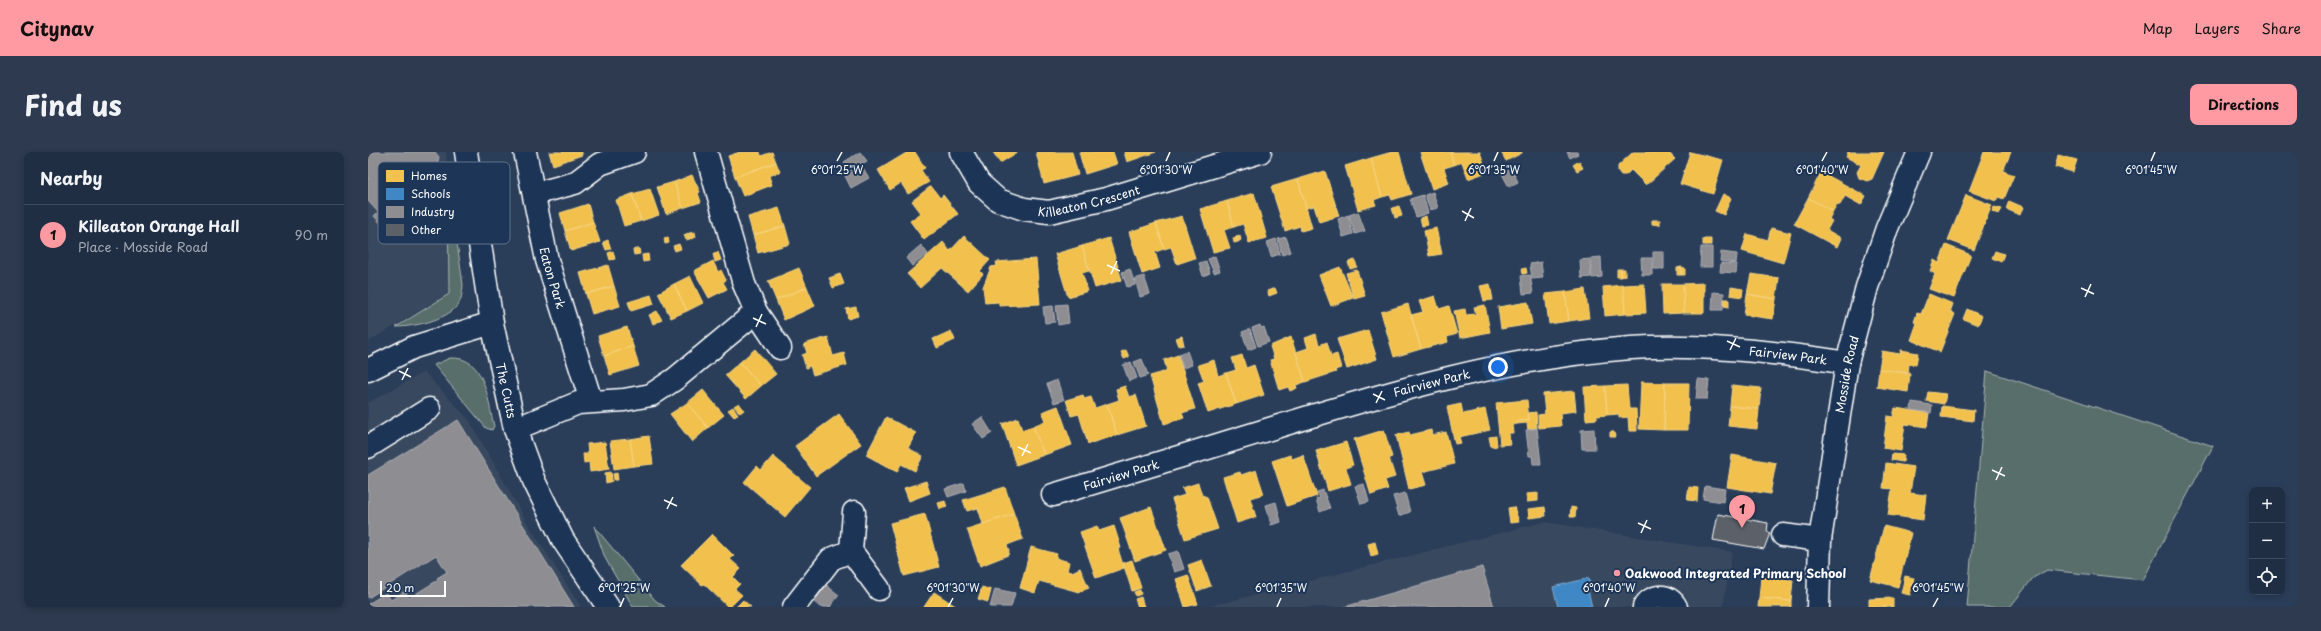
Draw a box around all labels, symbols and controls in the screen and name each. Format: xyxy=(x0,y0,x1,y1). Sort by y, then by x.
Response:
text: Citynav xyxy=(20,14,94,42)
text: Map xyxy=(2143,18,2173,39)
text: Layers xyxy=(2195,18,2240,39)
text: Share xyxy=(2262,18,2301,39)
text: Find us xyxy=(24,83,122,126)
button: Directions xyxy=(2190,84,2297,125)
legend xyxy=(378,162,510,244)
text: 6°01'25"W xyxy=(811,162,864,177)
text: 6°01'30"W xyxy=(1139,162,1193,177)
text: 6°01'35"W xyxy=(1468,162,1521,177)
text: 6°01'40"W xyxy=(1795,162,1849,177)
text: 6°01'45"W xyxy=(2125,162,2178,177)
text: Nearby xyxy=(40,165,102,191)
text: Homes xyxy=(411,167,447,184)
street label: Killeaton Crescent xyxy=(1037,180,1142,221)
text: Schools xyxy=(411,185,451,202)
text: Industry xyxy=(411,203,455,220)
text: Killeaton Orange Hall xyxy=(78,214,239,237)
text: Other xyxy=(411,221,442,238)
text: 1 xyxy=(50,225,56,244)
text: 90 m xyxy=(295,225,328,244)
text: Place · Mosside Road xyxy=(78,237,208,256)
street label: Eaton Park xyxy=(536,246,571,311)
street label: Mosside Road xyxy=(1831,333,1863,414)
street label: Fairview Park xyxy=(1748,341,1829,369)
your location xyxy=(1488,357,1508,377)
street label: The Cutts xyxy=(492,361,522,420)
street label: Fairview Park xyxy=(1391,364,1472,401)
street label: Fairview Park xyxy=(1081,455,1161,495)
map controls xyxy=(2249,487,2285,595)
button: + xyxy=(2249,487,2285,523)
pin: 1 xyxy=(1729,495,1755,528)
button: − xyxy=(2249,523,2285,559)
button: locate xyxy=(2249,559,2285,595)
place label: Oakwood Integrated Primary School xyxy=(1625,564,1846,582)
marker: Oakwood Integrated Primary School xyxy=(1612,568,1622,578)
scale bar xyxy=(380,579,446,598)
text: 20 m xyxy=(386,579,414,596)
text: 6°01'25"W xyxy=(598,580,651,595)
text: 6°01'30"W xyxy=(926,580,980,595)
text: 6°01'35"W xyxy=(1255,580,1308,595)
text: 6°01'40"W xyxy=(1582,580,1636,595)
text: 6°01'45"W xyxy=(1912,580,1965,595)

